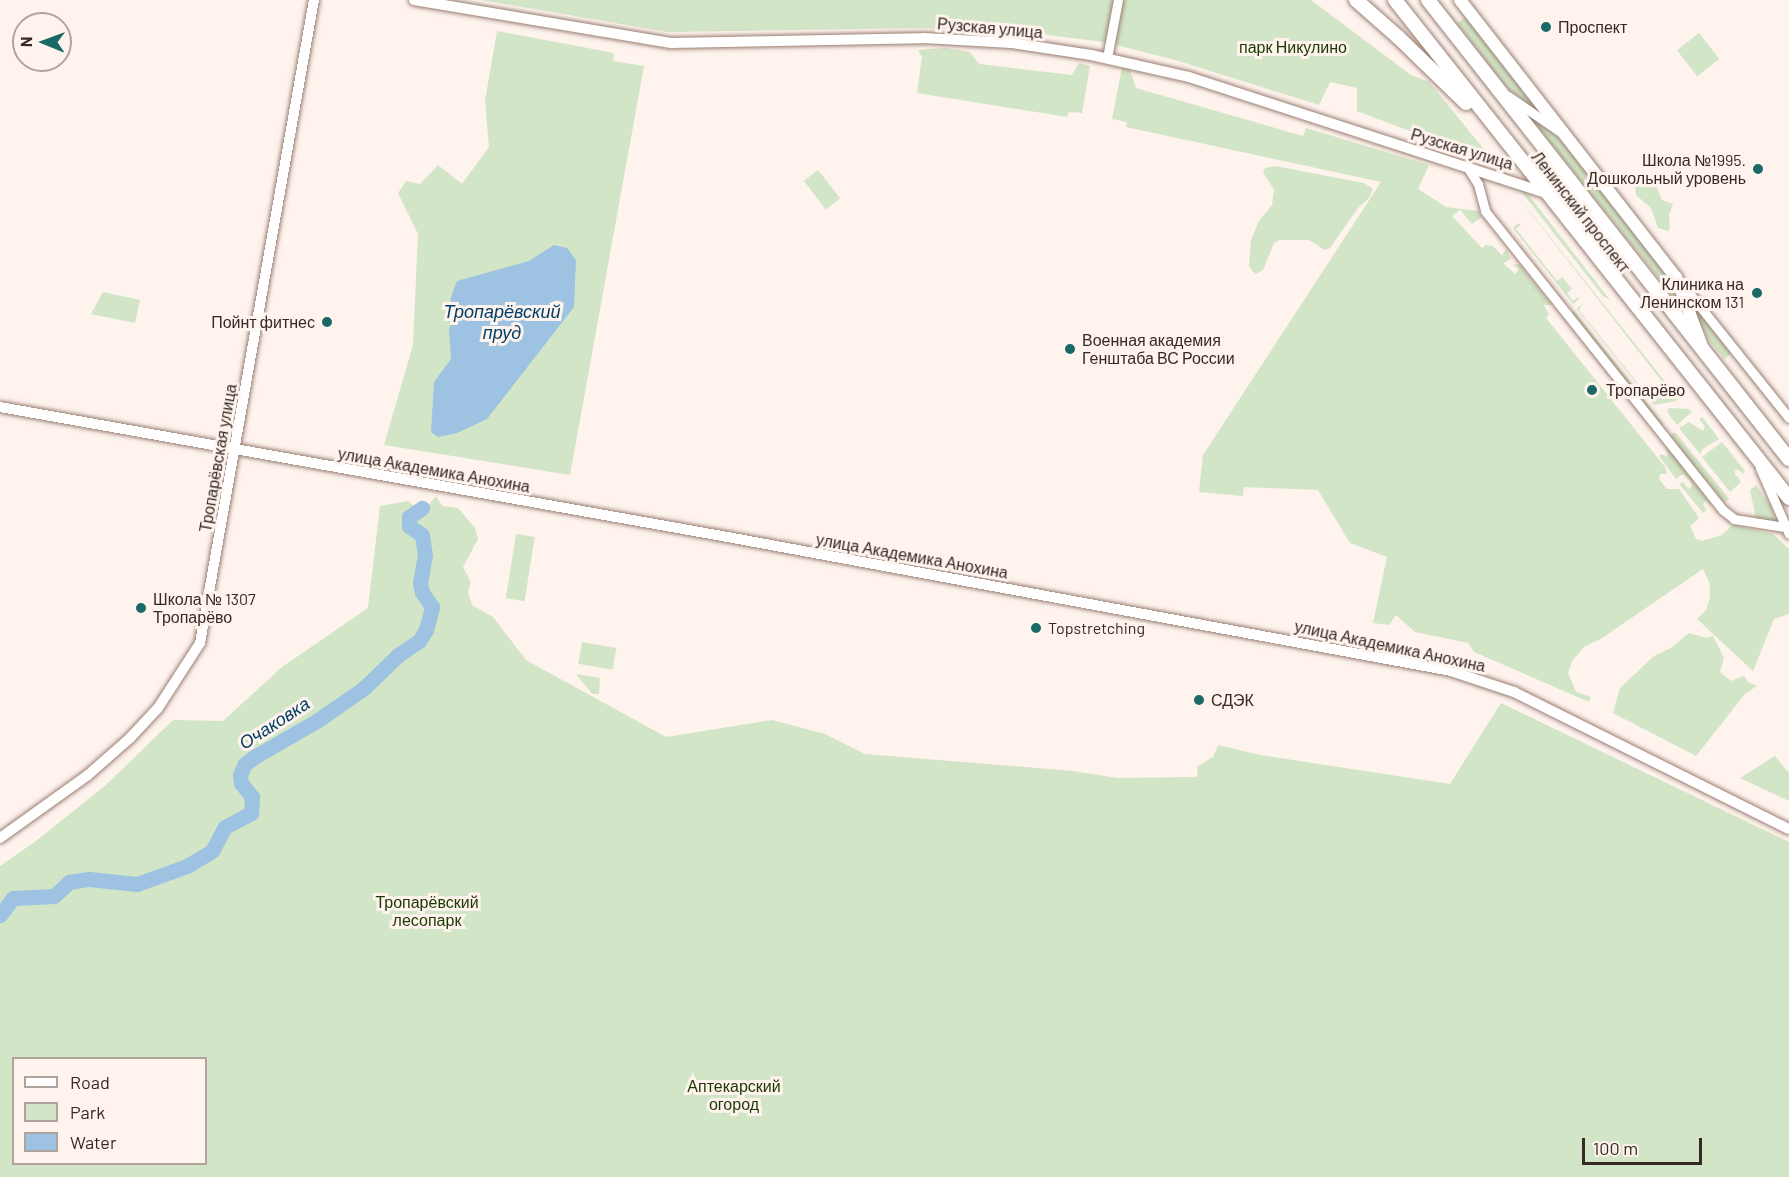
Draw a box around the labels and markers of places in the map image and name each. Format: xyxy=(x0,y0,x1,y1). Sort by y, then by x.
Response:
place label: Проспект xyxy=(1558,17,1627,37)
marker: Проспект xyxy=(1539,20,1553,34)
place label: Школа №1995. Дошкольный уровень xyxy=(1587,150,1746,188)
marker: Школа №1995. Дошкольный уровень xyxy=(1751,162,1765,176)
place label: Клиника на Ленинском 131 xyxy=(1640,274,1744,312)
marker: Клиника на Ленинском 131 xyxy=(1748,284,1766,302)
place label: Пойнт фитнес xyxy=(211,312,315,332)
marker: Пойнт фитнес xyxy=(320,315,334,329)
place label: Военная академия Генштаба ВС России xyxy=(1082,330,1235,368)
marker: Военная академия Генштаба ВС России xyxy=(1063,342,1077,356)
place label: Тропарёво xyxy=(1606,380,1685,400)
marker: Тропарёво xyxy=(1583,381,1601,399)
place label: Школа № 1307 Тропарёво xyxy=(153,589,256,627)
marker: Школа № 1307 Тропарёво xyxy=(134,601,148,615)
place label: Topstretching xyxy=(1048,618,1145,638)
marker: Topstretching xyxy=(1029,621,1043,635)
place label: СДЭК xyxy=(1211,690,1254,710)
marker: СДЭК xyxy=(1192,693,1206,707)

